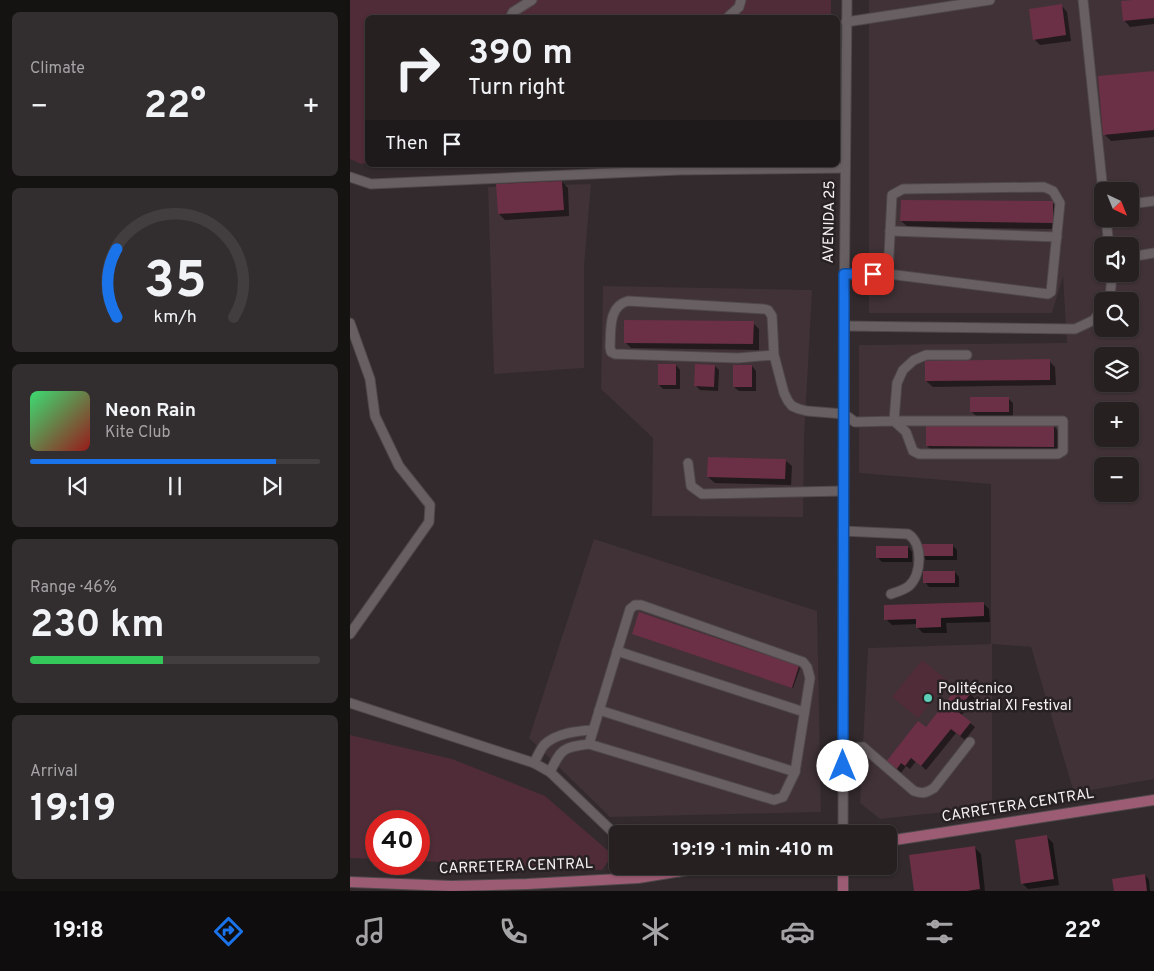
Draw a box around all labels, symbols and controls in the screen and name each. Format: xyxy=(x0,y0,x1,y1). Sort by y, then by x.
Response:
text: 390 m xyxy=(468,32,573,76)
icon: right xyxy=(385,35,450,100)
text: Climate xyxy=(30,59,85,79)
text: Turn right xyxy=(468,75,565,102)
text: 22° xyxy=(144,83,206,132)
text: − xyxy=(30,90,48,126)
text: + xyxy=(302,90,320,126)
icon: arrive xyxy=(438,130,466,158)
text: Then xyxy=(385,132,428,156)
street label: AVENIDA 25 xyxy=(820,180,840,264)
north arrow xyxy=(1094,182,1139,228)
map controls xyxy=(1094,182,1139,502)
button: sound xyxy=(1094,237,1139,282)
text: 35 xyxy=(144,250,206,316)
pin xyxy=(852,253,894,295)
icon: arrive xyxy=(859,260,887,288)
button: search xyxy=(1094,292,1139,337)
text: km/h xyxy=(153,306,197,329)
button: layers xyxy=(1094,347,1139,392)
text: Neon Rain xyxy=(105,399,196,423)
button: + xyxy=(1094,402,1139,447)
text: Kite Club xyxy=(105,423,170,443)
button: − xyxy=(1094,457,1139,502)
icon: previous xyxy=(64,472,92,500)
icon: pause xyxy=(161,472,189,500)
icon: next xyxy=(258,472,286,500)
text: Range · 46% xyxy=(30,578,117,598)
text: 230 km xyxy=(30,602,165,651)
place label: Politécnico Industrial XI Festival xyxy=(938,680,1072,716)
marker: Politécnico Industrial XI Festival xyxy=(922,692,934,704)
position arrow xyxy=(816,739,868,791)
text: Arrival xyxy=(30,762,78,782)
street label: CARRETERA CENTRAL xyxy=(940,785,1096,827)
text: 19:19 xyxy=(30,786,116,835)
speed limit sign: 40 xyxy=(365,810,430,875)
text: 19:19 · 1 min · 410 m xyxy=(672,838,834,862)
street label: CARRETERA CENTRAL xyxy=(439,855,593,879)
icon: directions xyxy=(211,914,246,949)
icon: music xyxy=(353,914,388,949)
icon: phone xyxy=(496,914,531,949)
icon: climate xyxy=(638,914,673,949)
icon: car xyxy=(780,914,815,949)
icon: filters xyxy=(922,914,957,949)
text: 19:18 xyxy=(54,918,104,945)
text: 22° xyxy=(1064,918,1100,945)

